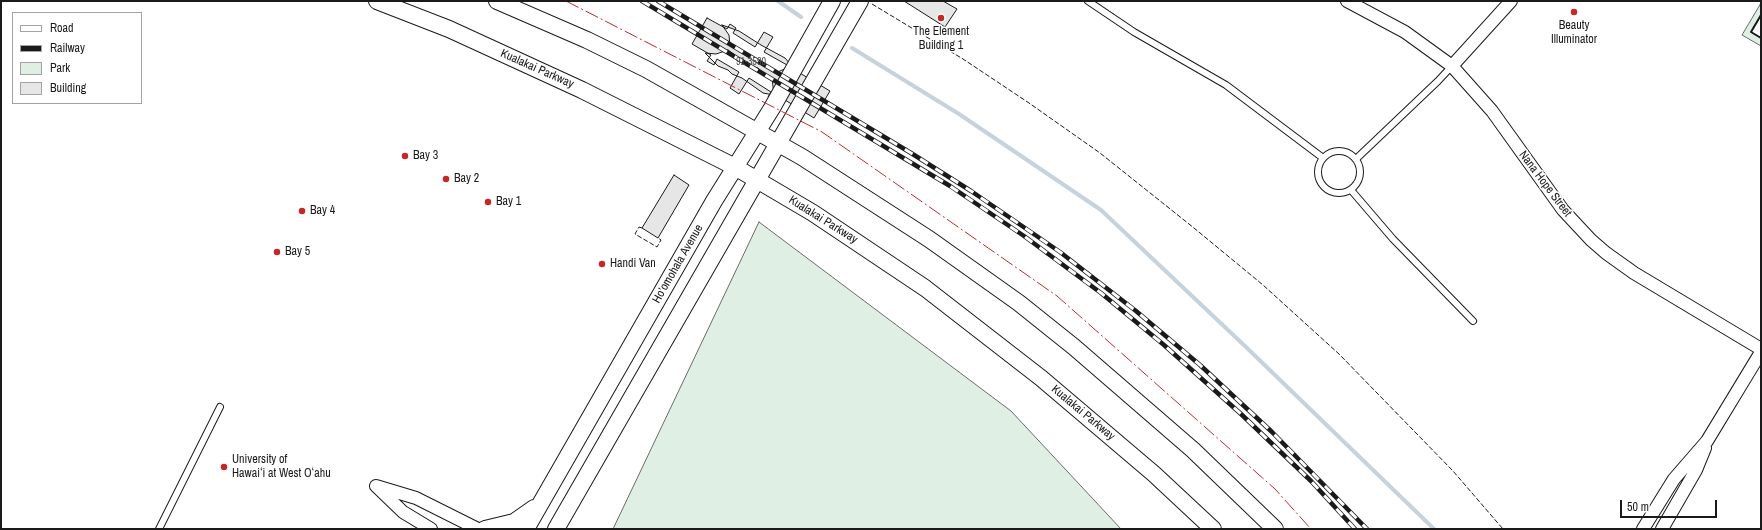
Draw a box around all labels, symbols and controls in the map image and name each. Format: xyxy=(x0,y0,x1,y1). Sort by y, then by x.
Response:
marker: Beauty Illuminator xyxy=(1569,7,1579,17)
legend xyxy=(12,12,142,104)
marker: The Element Building 1 xyxy=(936,13,946,23)
place label: Beauty Illuminator xyxy=(1551,19,1597,47)
text: Road xyxy=(50,20,74,36)
place label: The Element Building 1 xyxy=(913,25,969,53)
text: Railway xyxy=(50,40,85,56)
street label: Kualakai Parkway xyxy=(498,46,576,92)
house number: 91-3590 xyxy=(736,56,766,68)
text: Park xyxy=(50,60,70,76)
text: Building xyxy=(50,80,86,96)
street label: Nana Hope Street xyxy=(1516,148,1574,220)
place label: Bay 3 xyxy=(413,149,438,163)
marker: Bay 3 xyxy=(400,151,410,161)
place label: Bay 2 xyxy=(454,172,479,186)
marker: Bay 2 xyxy=(441,174,451,184)
street label: Kualakai Parkway xyxy=(786,193,860,247)
place label: Bay 1 xyxy=(496,195,521,209)
marker: Bay 1 xyxy=(483,197,493,207)
place label: Bay 4 xyxy=(310,204,335,218)
marker: Bay 4 xyxy=(297,206,307,216)
street label: Ho’omohala Avenue xyxy=(650,222,706,306)
place label: Bay 5 xyxy=(285,245,310,259)
marker: Bay 5 xyxy=(272,247,282,257)
place label: Handi Van xyxy=(610,257,656,271)
marker: Handi Van xyxy=(597,259,607,269)
street label: Kualakai Parkway xyxy=(1048,382,1118,444)
place label: University of Hawaiʻi at West Oʻahu xyxy=(232,453,331,481)
marker: University of Hawaiʻi at West Oʻahu xyxy=(219,462,229,472)
scale bar xyxy=(1622,492,1719,518)
text: 50 m xyxy=(1627,499,1649,515)

